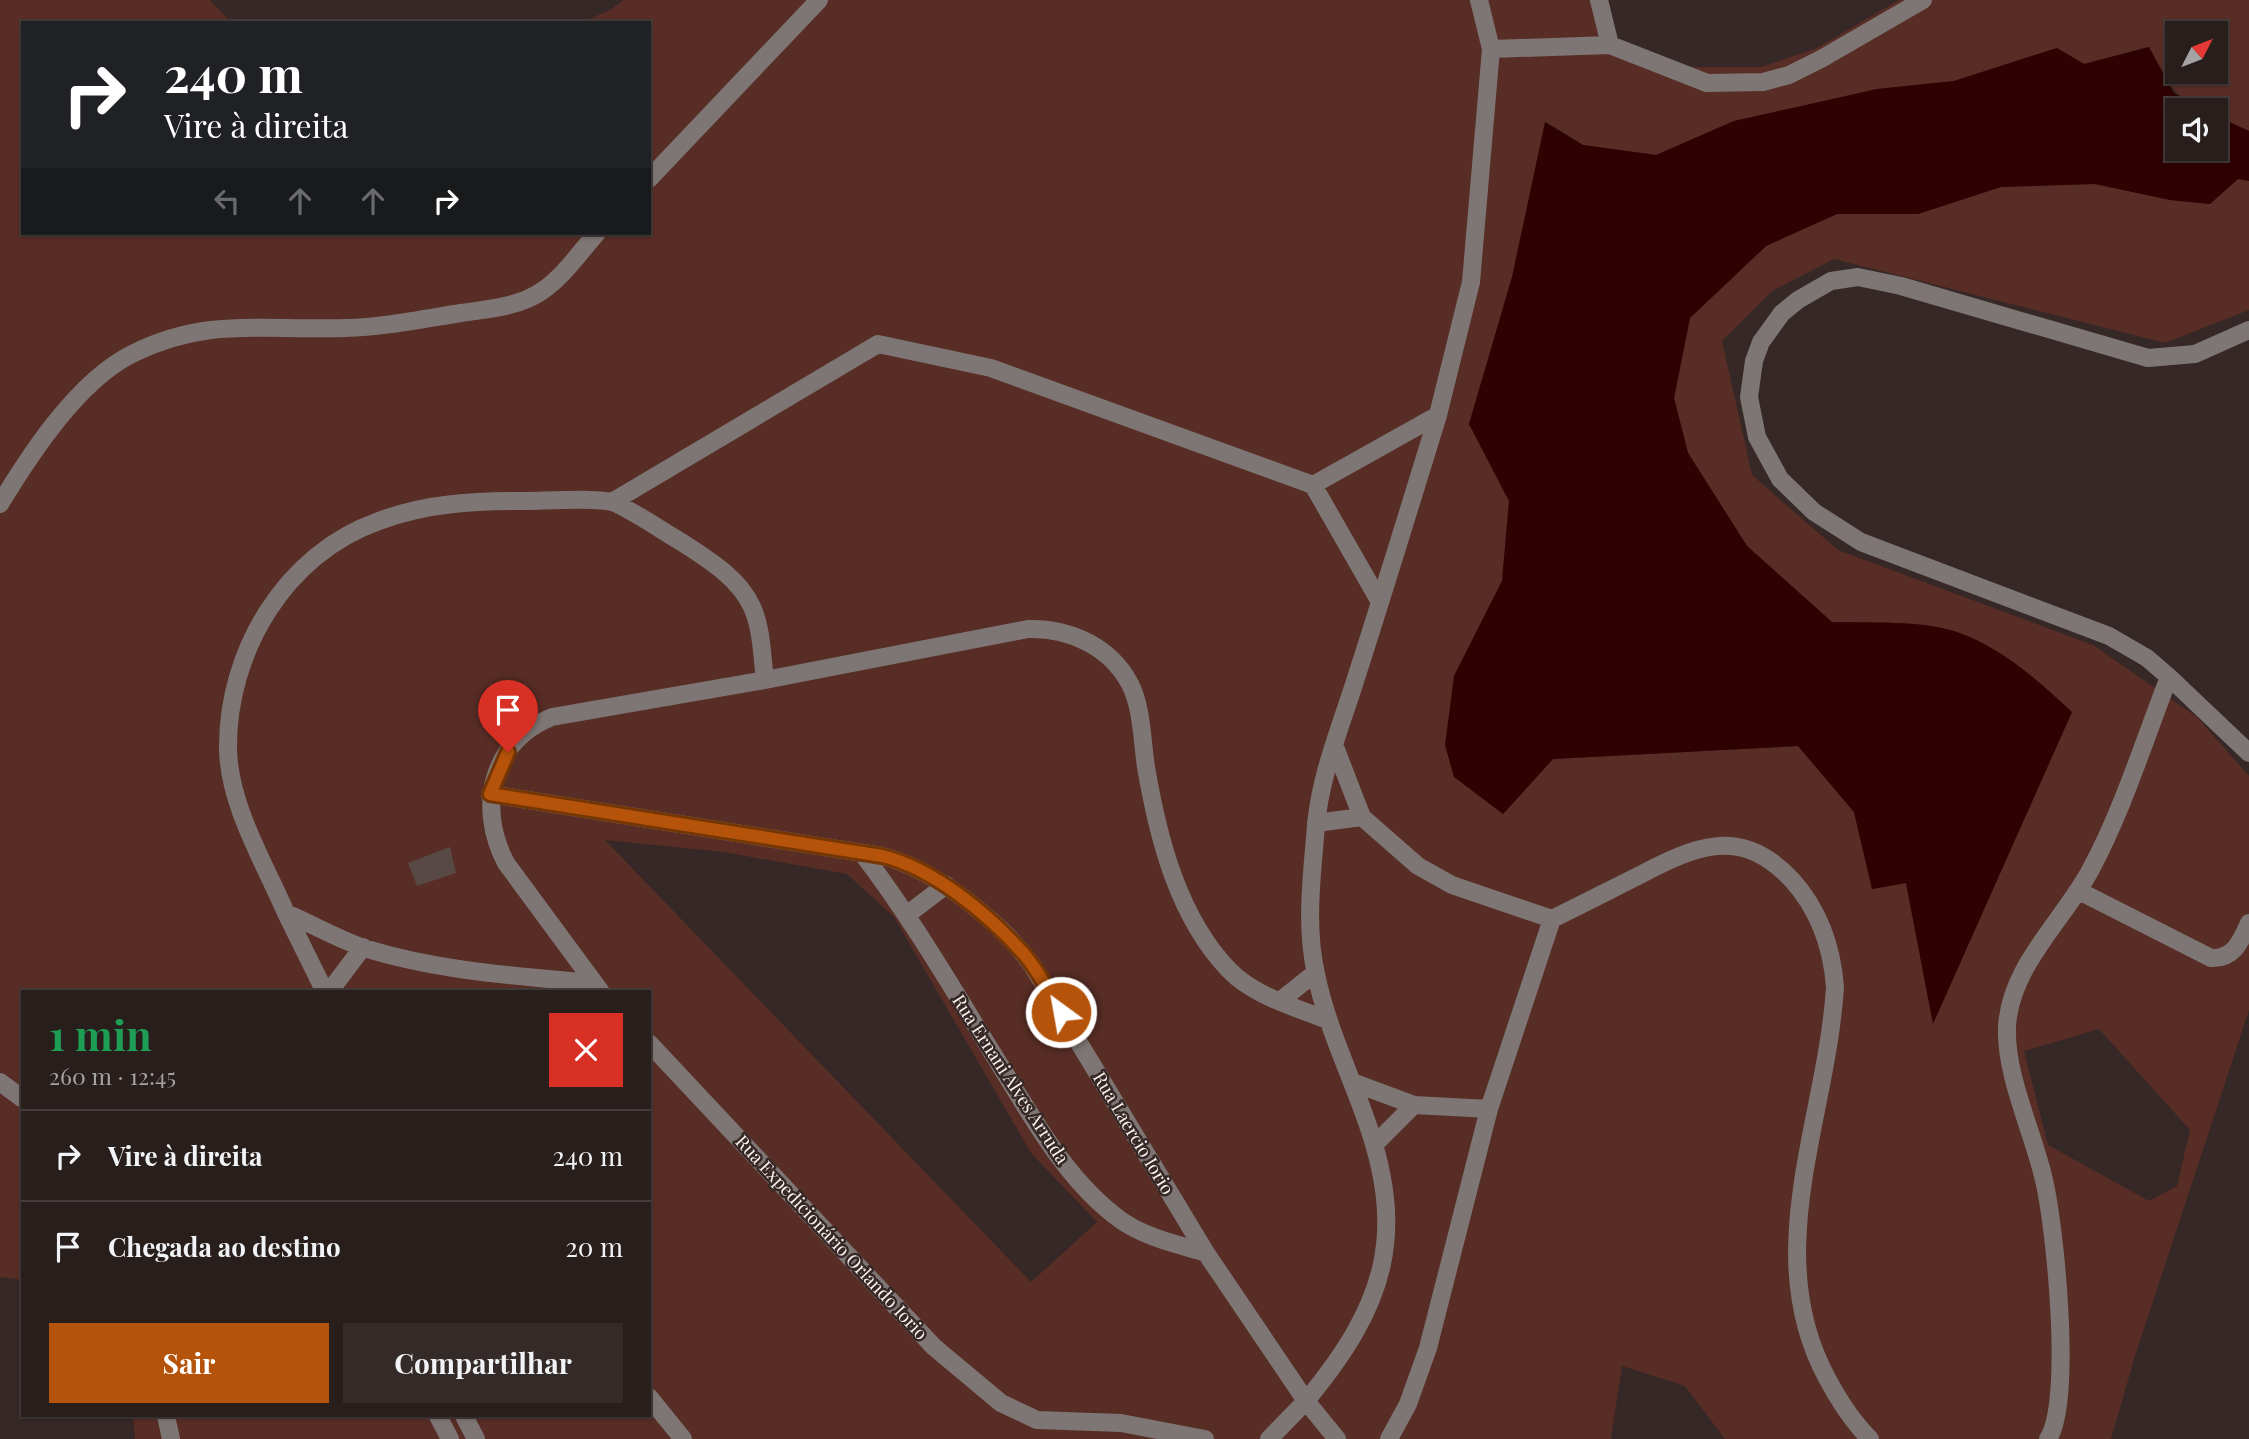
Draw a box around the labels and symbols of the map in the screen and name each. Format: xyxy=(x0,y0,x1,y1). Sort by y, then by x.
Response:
north arrow xyxy=(2165,21,2228,84)
pin xyxy=(478,680,538,752)
position arrow xyxy=(1024,975,1098,1049)
street label: Rua Ernani Alves Arruda xyxy=(947,990,1075,1168)
street label: Rua Laercio Iorio xyxy=(1088,1067,1180,1199)
street label: Rua Expedicionário Orlando Iorio xyxy=(731,1129,933,1345)

